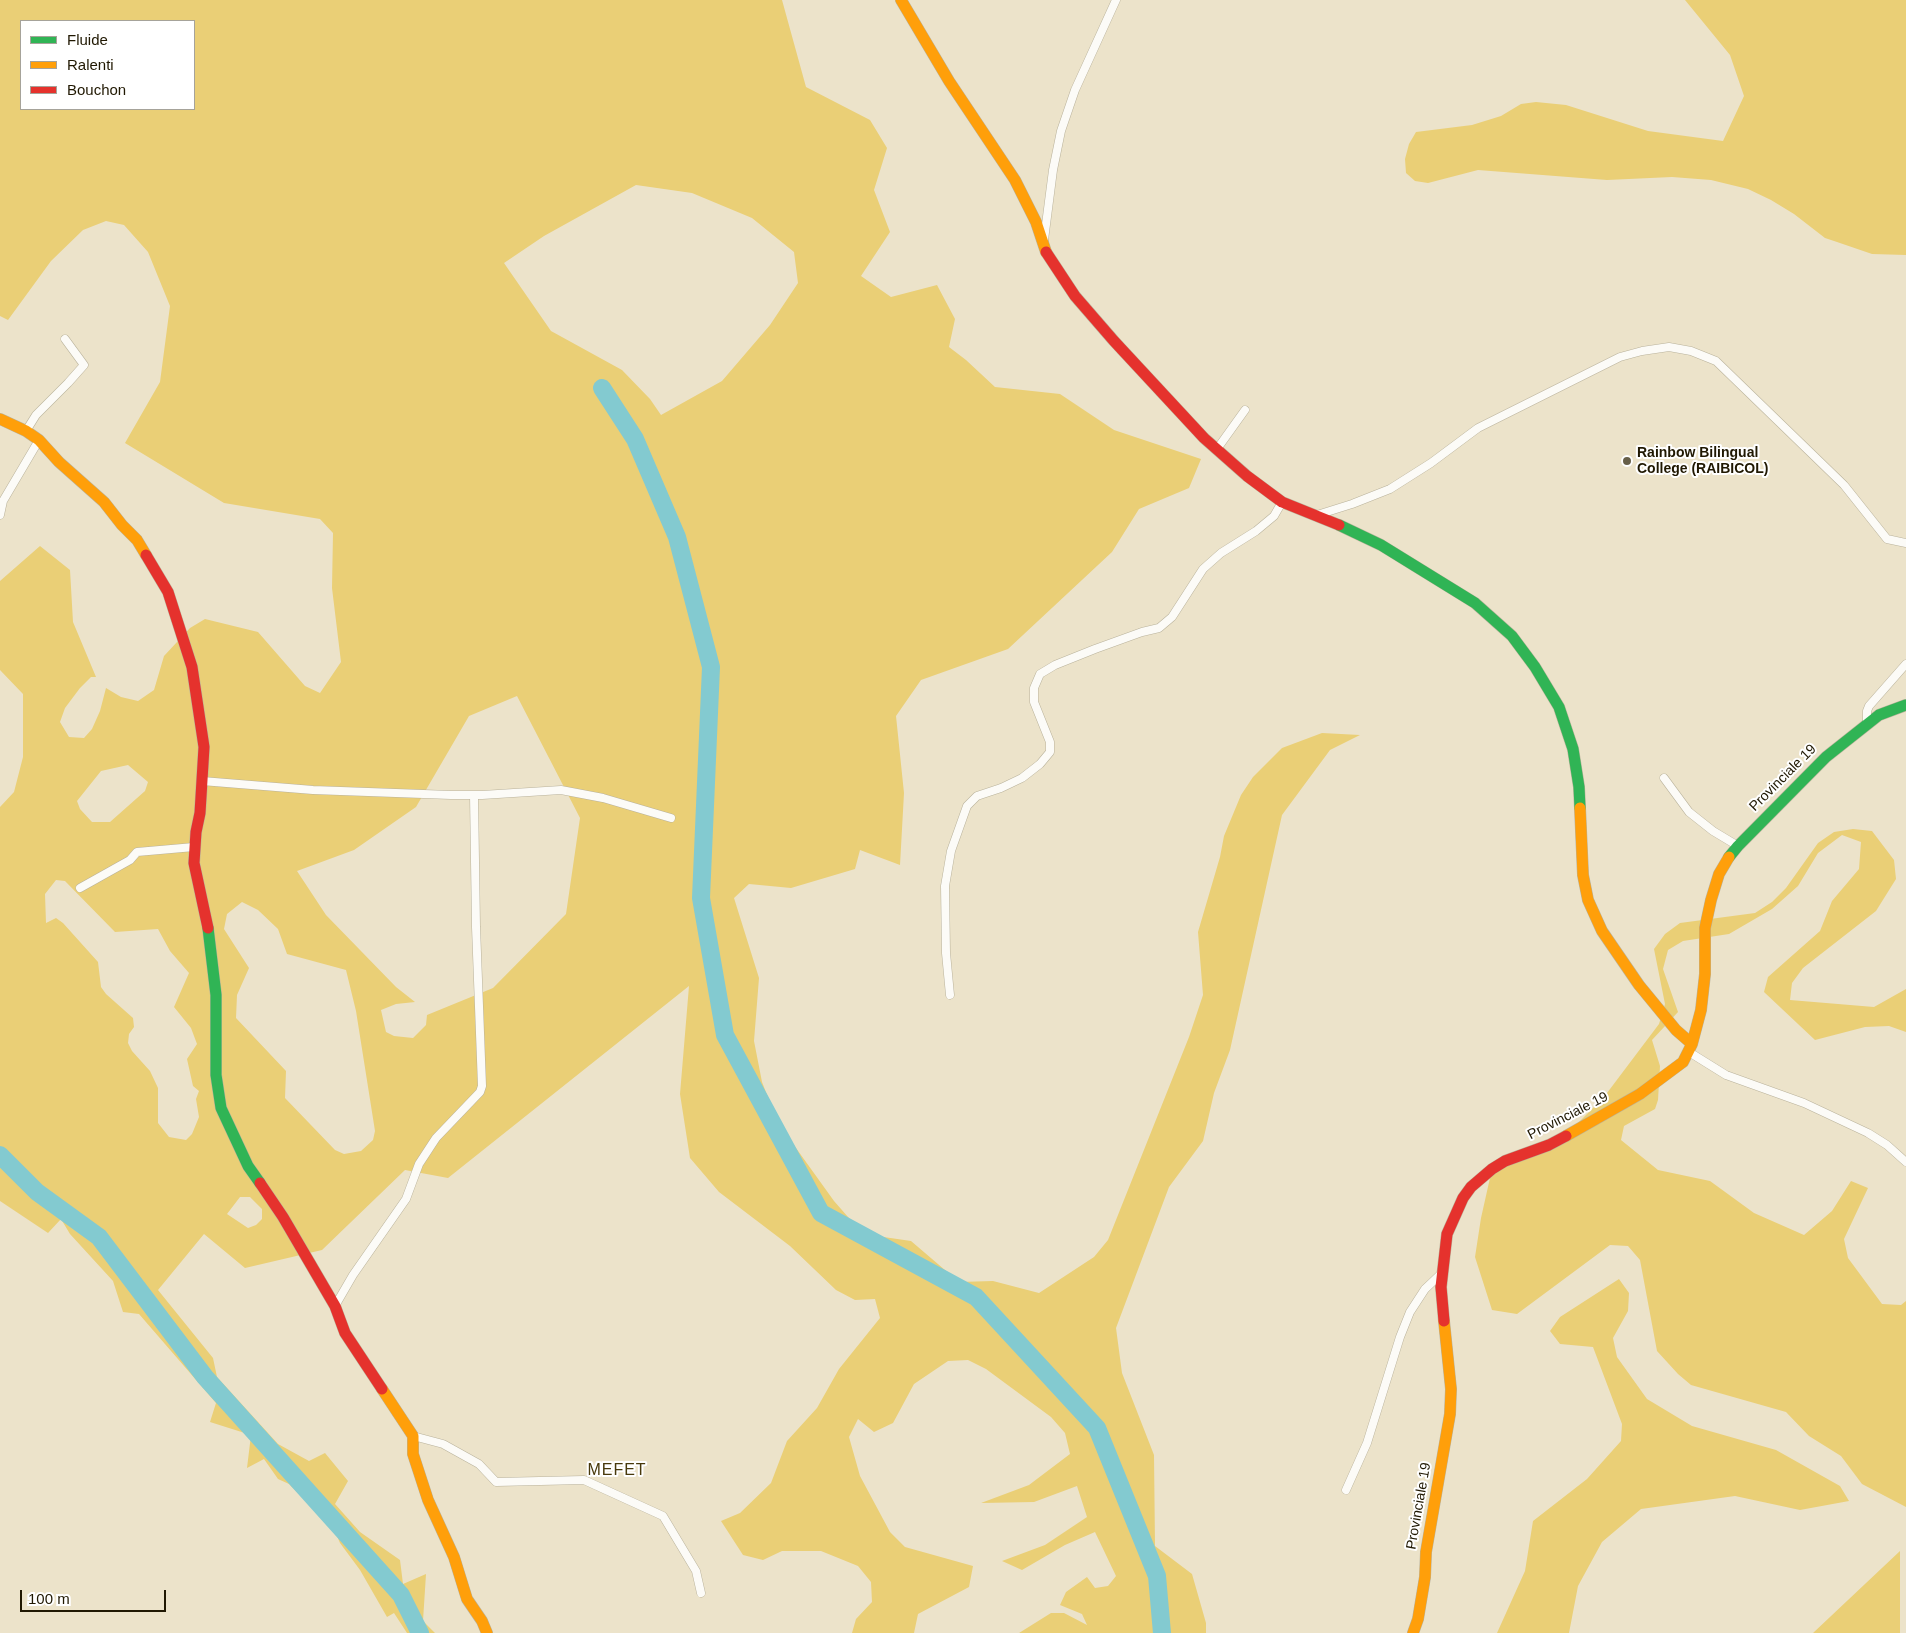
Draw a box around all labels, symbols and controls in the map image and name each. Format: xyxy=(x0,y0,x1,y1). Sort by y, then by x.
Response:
legend xyxy=(20,20,195,110)
text: Fluide xyxy=(67,31,108,48)
text: Ralenti xyxy=(67,56,114,73)
text: Bouchon xyxy=(67,81,126,98)
place label: Rainbow Bilingual College (RAIBICOL) xyxy=(1637,445,1768,478)
marker: Rainbow Bilingual College (RAIBICOL) xyxy=(1621,455,1633,467)
street label: Provinciale 19 xyxy=(1746,741,1820,815)
street label: Provinciale 19 xyxy=(1525,1089,1611,1143)
district label: MEFET xyxy=(587,1461,647,1481)
street label: Provinciale 19 xyxy=(1403,1461,1435,1551)
scale bar xyxy=(22,1580,169,1612)
text: 100 m xyxy=(28,1590,70,1607)

